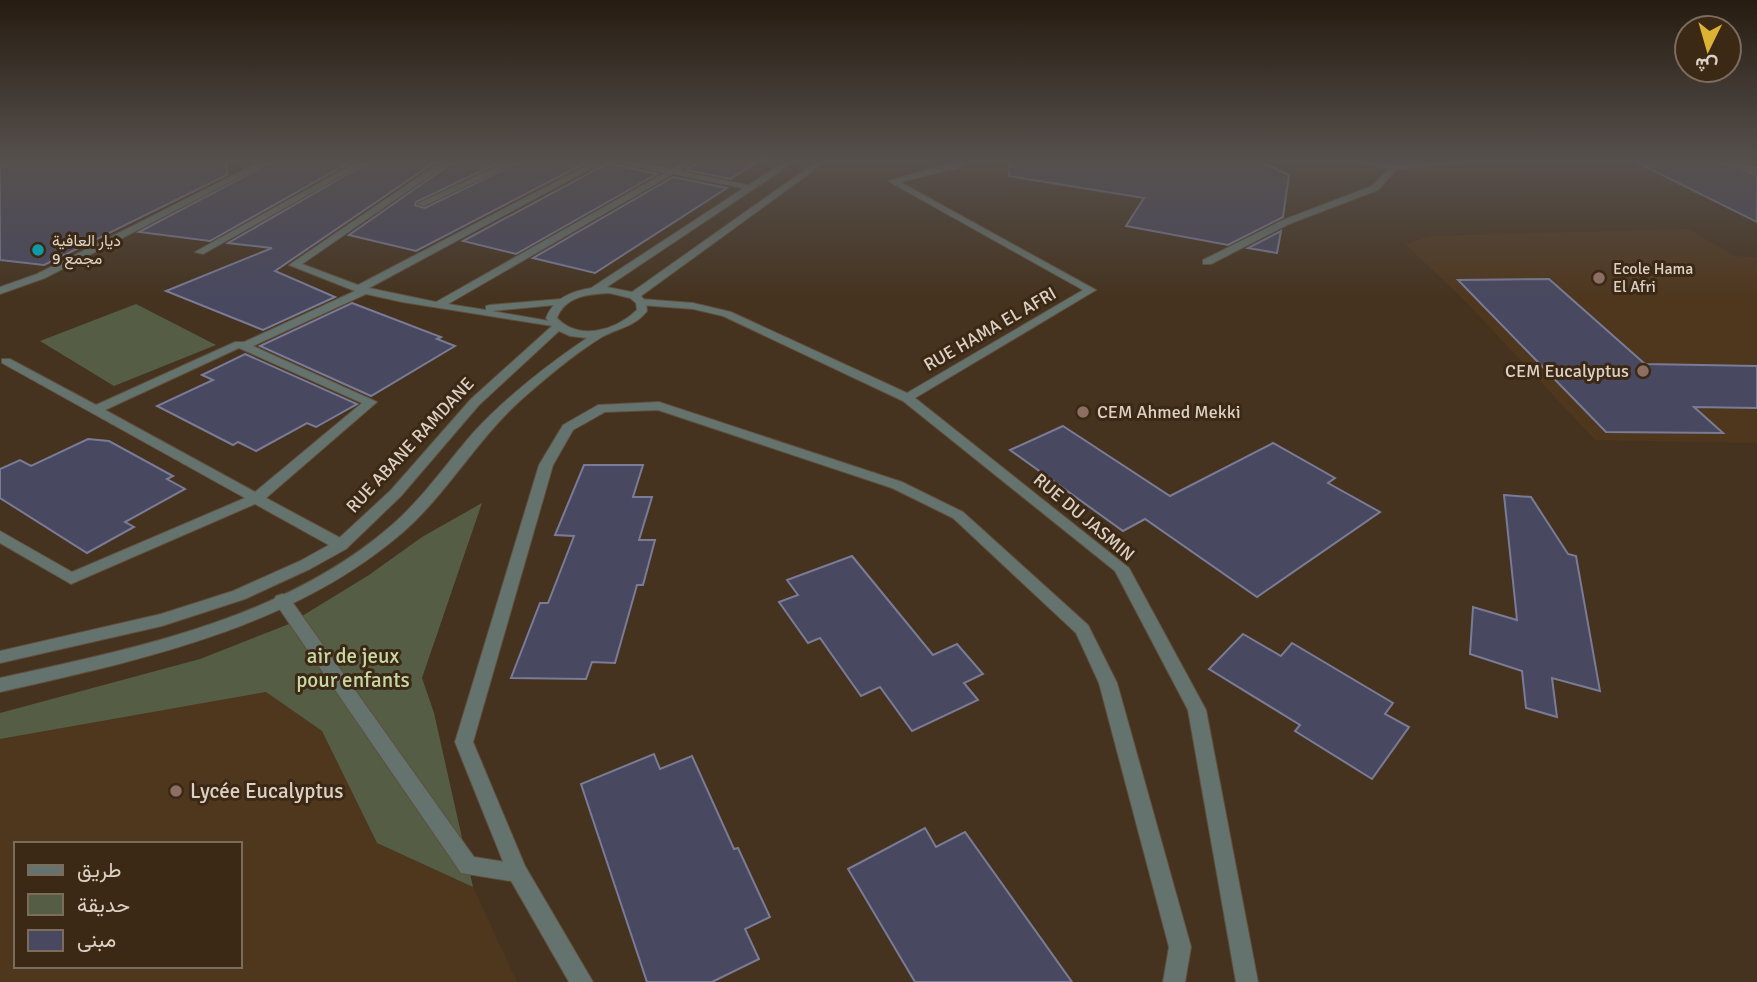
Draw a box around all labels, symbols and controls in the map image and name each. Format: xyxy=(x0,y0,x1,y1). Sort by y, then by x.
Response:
north arrow xyxy=(1673,14,1743,84)
text: ش xyxy=(1694,52,1719,78)
place label: ديار العافية مجمع 9 xyxy=(52,231,121,270)
marker: ديار العافية مجمع 9 xyxy=(30,242,46,258)
place label: Ecole Hama El Afri xyxy=(1613,259,1693,297)
marker: Ecole Hama El Afri xyxy=(1591,270,1607,286)
street label: RUE HAMA EL AFRI xyxy=(920,282,1060,376)
place label: CEM Eucalyptus xyxy=(1505,360,1629,382)
marker: CEM Eucalyptus xyxy=(1635,363,1651,379)
street label: RUE ABANE RAMDANE xyxy=(342,373,478,517)
place label: CEM Ahmed Mekki xyxy=(1097,401,1241,423)
marker: CEM Ahmed Mekki xyxy=(1075,404,1091,420)
street label: RUE DU JASMIN xyxy=(1029,468,1139,566)
park label: air de jeux pour enfants xyxy=(296,643,410,693)
place label: Lycée Eucalyptus xyxy=(190,778,343,804)
marker: Lycée Eucalyptus xyxy=(168,783,184,799)
legend xyxy=(14,842,242,968)
text: طريق xyxy=(77,857,122,883)
text: حديقة xyxy=(77,892,130,918)
text: مبنى xyxy=(77,927,116,953)

